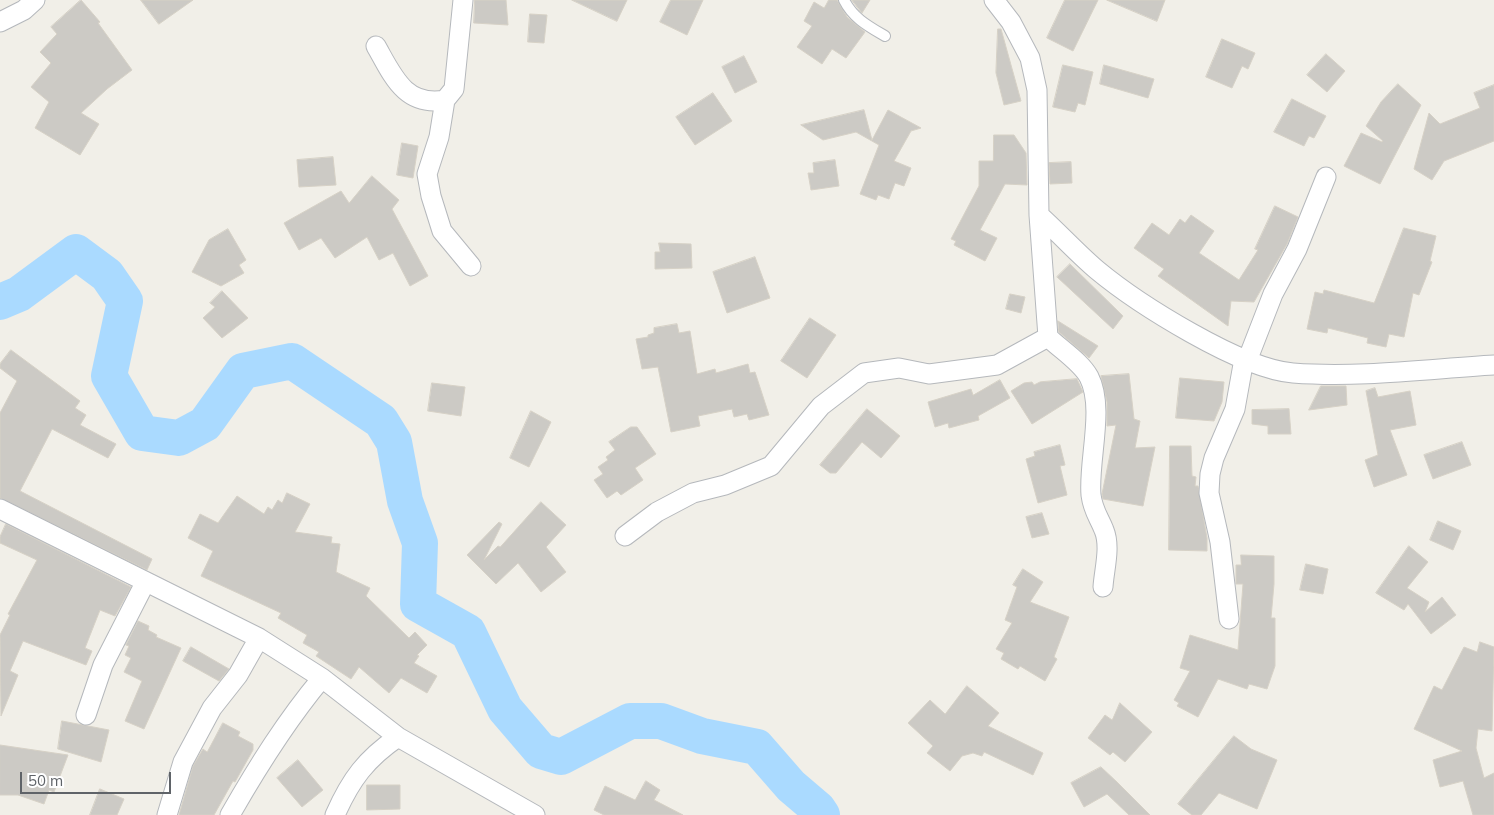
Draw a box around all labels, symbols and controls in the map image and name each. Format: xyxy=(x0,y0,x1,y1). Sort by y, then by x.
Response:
scale bar xyxy=(22,762,174,794)
text: 50 m xyxy=(28,771,63,790)

